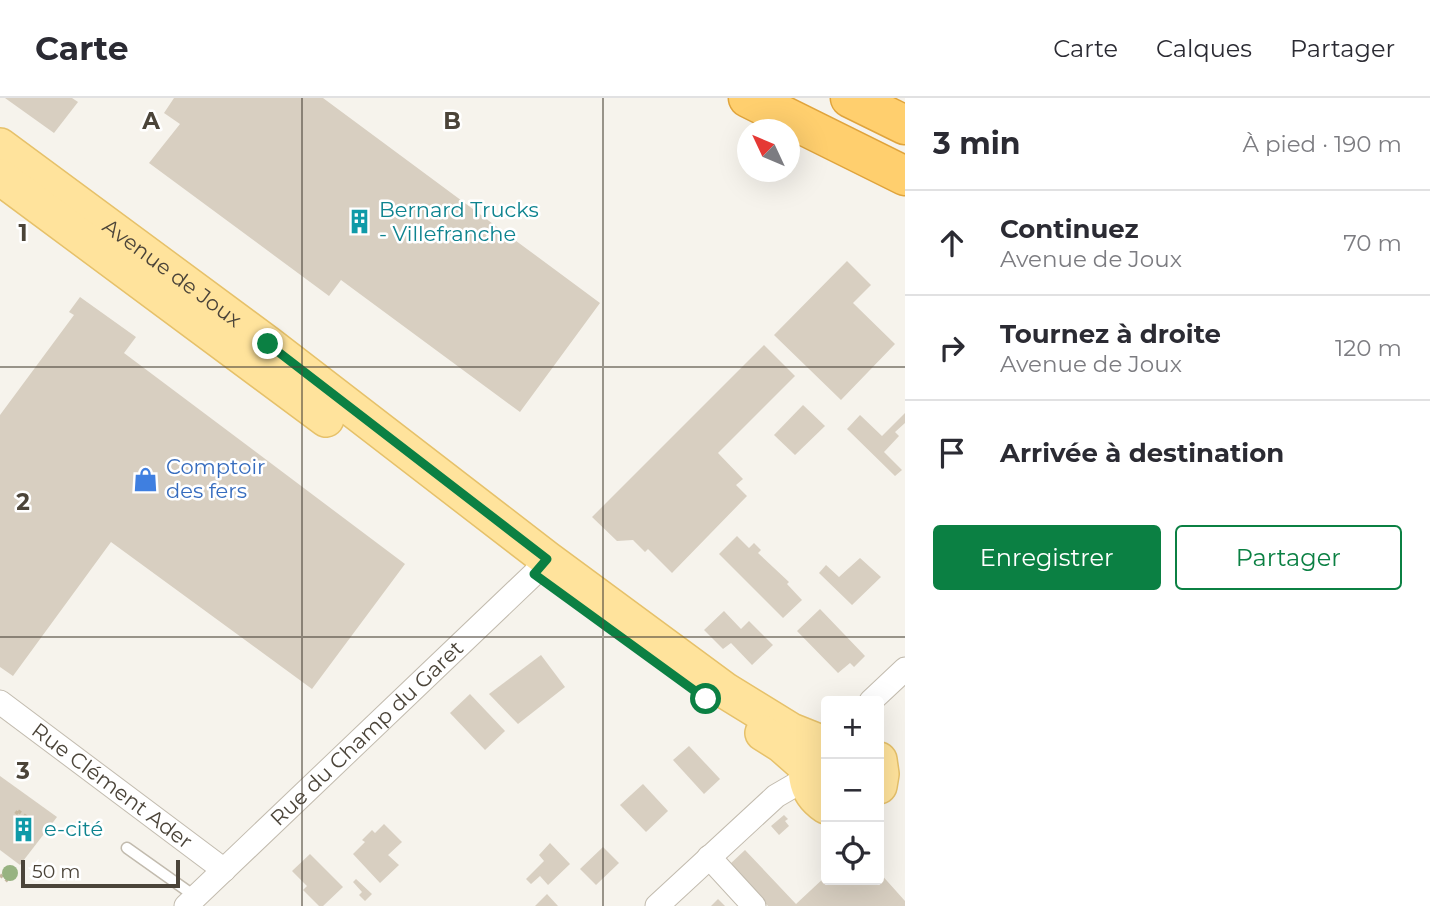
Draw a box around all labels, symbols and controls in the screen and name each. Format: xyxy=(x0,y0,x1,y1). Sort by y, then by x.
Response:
text: Carte xyxy=(35,28,128,68)
text: Carte xyxy=(1053,34,1118,63)
text: Calques xyxy=(1156,34,1252,63)
text: Partager xyxy=(1290,34,1395,63)
text: A xyxy=(141,107,160,135)
text: B xyxy=(443,107,461,135)
north arrow xyxy=(737,119,800,182)
text: 3 min xyxy=(933,125,1020,162)
text: À pied · 190 m xyxy=(1242,130,1402,158)
place label: Bernard Trucks - Villefranche xyxy=(379,197,539,246)
building icon: Bernard Trucks - Villefranche xyxy=(345,208,373,236)
street label: Avenue de Joux xyxy=(98,213,247,332)
text: Continuez xyxy=(1000,213,1139,245)
text: 1 xyxy=(18,219,28,247)
icon: ahead xyxy=(933,224,971,262)
text: 70 m xyxy=(1343,229,1402,257)
text: Avenue de Joux xyxy=(1000,245,1182,273)
text: Tournez à droite xyxy=(1000,318,1221,350)
route end xyxy=(252,328,283,359)
icon: right xyxy=(933,329,971,367)
text: 120 m xyxy=(1335,334,1402,362)
text: Avenue de Joux xyxy=(1000,350,1182,378)
icon: arrive xyxy=(933,434,971,472)
text: Arrivée à destination xyxy=(1000,437,1284,469)
place label: Comptoir des fers xyxy=(166,454,265,503)
shop icon: Comptoir des fers xyxy=(132,465,160,493)
text: 2 xyxy=(16,488,30,516)
button: Enregistrer xyxy=(933,525,1161,590)
button: Partager xyxy=(1175,525,1402,590)
street label: Rue du Champ du Garet xyxy=(265,635,468,831)
route start xyxy=(690,683,721,714)
map controls xyxy=(821,696,884,885)
button: + xyxy=(821,696,884,759)
street label: Rue Clément Ader xyxy=(27,717,198,854)
text: 3 xyxy=(15,757,30,785)
button: − xyxy=(821,759,884,822)
building icon: e-cité xyxy=(10,815,38,843)
place label: e-cité xyxy=(44,816,103,841)
button: locate xyxy=(821,822,884,885)
scale bar xyxy=(21,857,180,889)
text: 50 m xyxy=(32,860,80,883)

